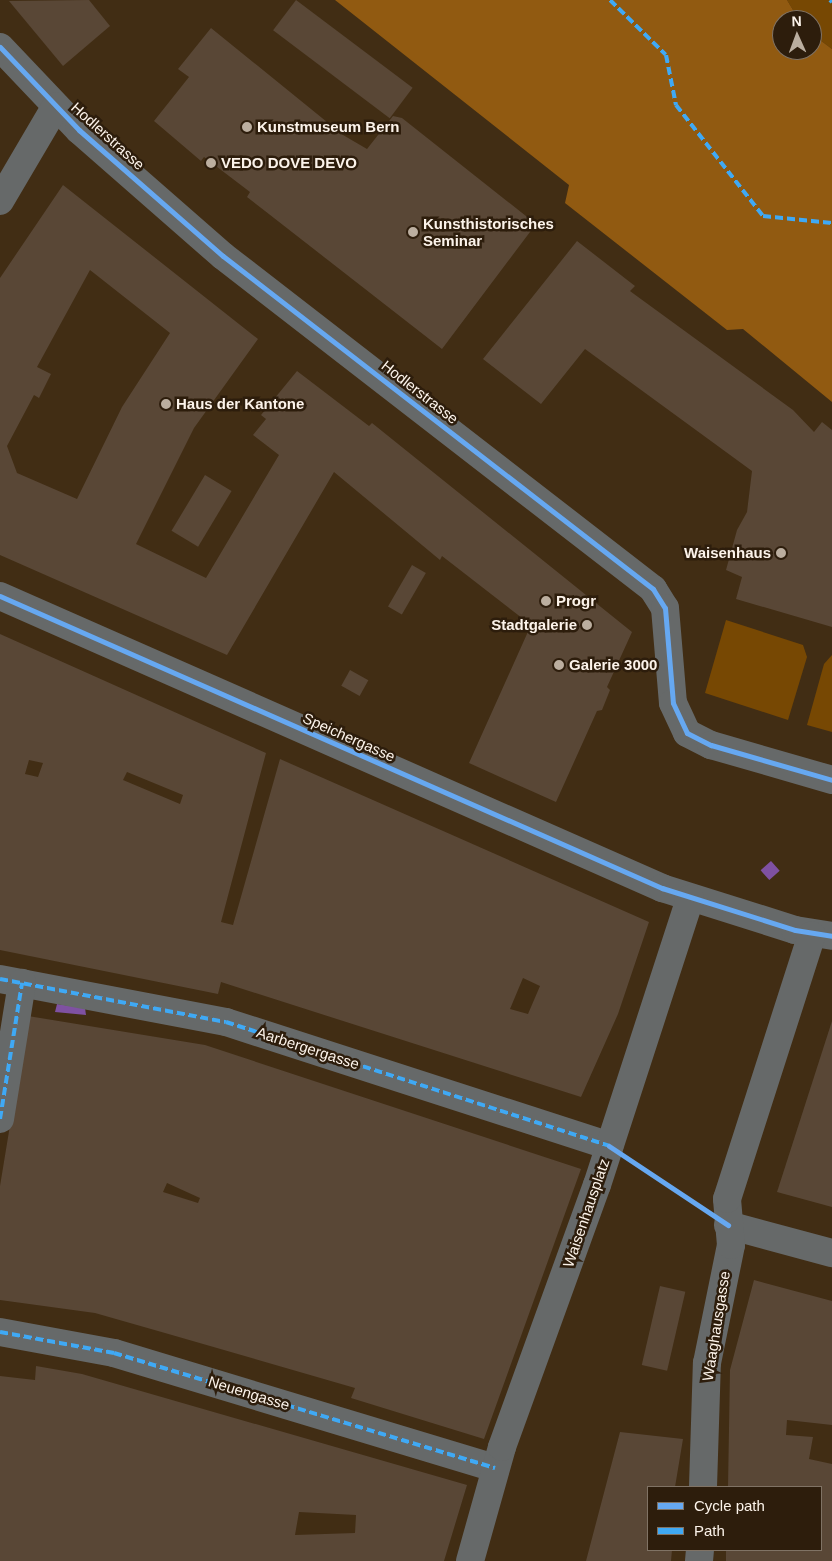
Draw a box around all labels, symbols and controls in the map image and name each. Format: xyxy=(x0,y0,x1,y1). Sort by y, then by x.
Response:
north arrow xyxy=(772,10,822,60)
text: N xyxy=(791,13,802,29)
street label: Hodlerstrasse xyxy=(68,98,148,174)
place label: Kunstmuseum Bern xyxy=(257,118,400,136)
marker: Kunstmuseum Bern xyxy=(241,121,253,133)
place label: VEDO DOVE DEVO xyxy=(221,154,357,172)
marker: VEDO DOVE DEVO xyxy=(205,157,217,169)
place label: Kunsthistorisches Seminar xyxy=(423,214,554,249)
marker: Kunsthistorisches Seminar xyxy=(407,226,419,238)
street label: Hodlerstrasse xyxy=(378,356,462,428)
place label: Haus der Kantone xyxy=(176,395,304,413)
marker: Haus der Kantone xyxy=(160,398,172,410)
place label: Waisenhaus xyxy=(684,544,771,562)
marker: Waisenhaus xyxy=(775,547,787,559)
place label: Progr xyxy=(556,592,596,610)
marker: Progr xyxy=(540,595,552,607)
place label: Stadtgalerie xyxy=(491,616,577,634)
marker: Stadtgalerie xyxy=(581,619,593,631)
place label: Galerie 3000 xyxy=(569,656,657,674)
marker: Galerie 3000 xyxy=(553,659,565,671)
street label: Speichergasse xyxy=(300,709,398,765)
street label: Aarbergergasse xyxy=(254,1023,362,1073)
street label: Waisenhausplatz xyxy=(559,1156,613,1270)
street label: Waaghausgasse xyxy=(698,1270,734,1382)
street label: Neuengasse xyxy=(206,1372,292,1414)
legend xyxy=(647,1486,822,1551)
text: Cycle path xyxy=(694,1497,765,1514)
text: Path xyxy=(694,1522,725,1539)

